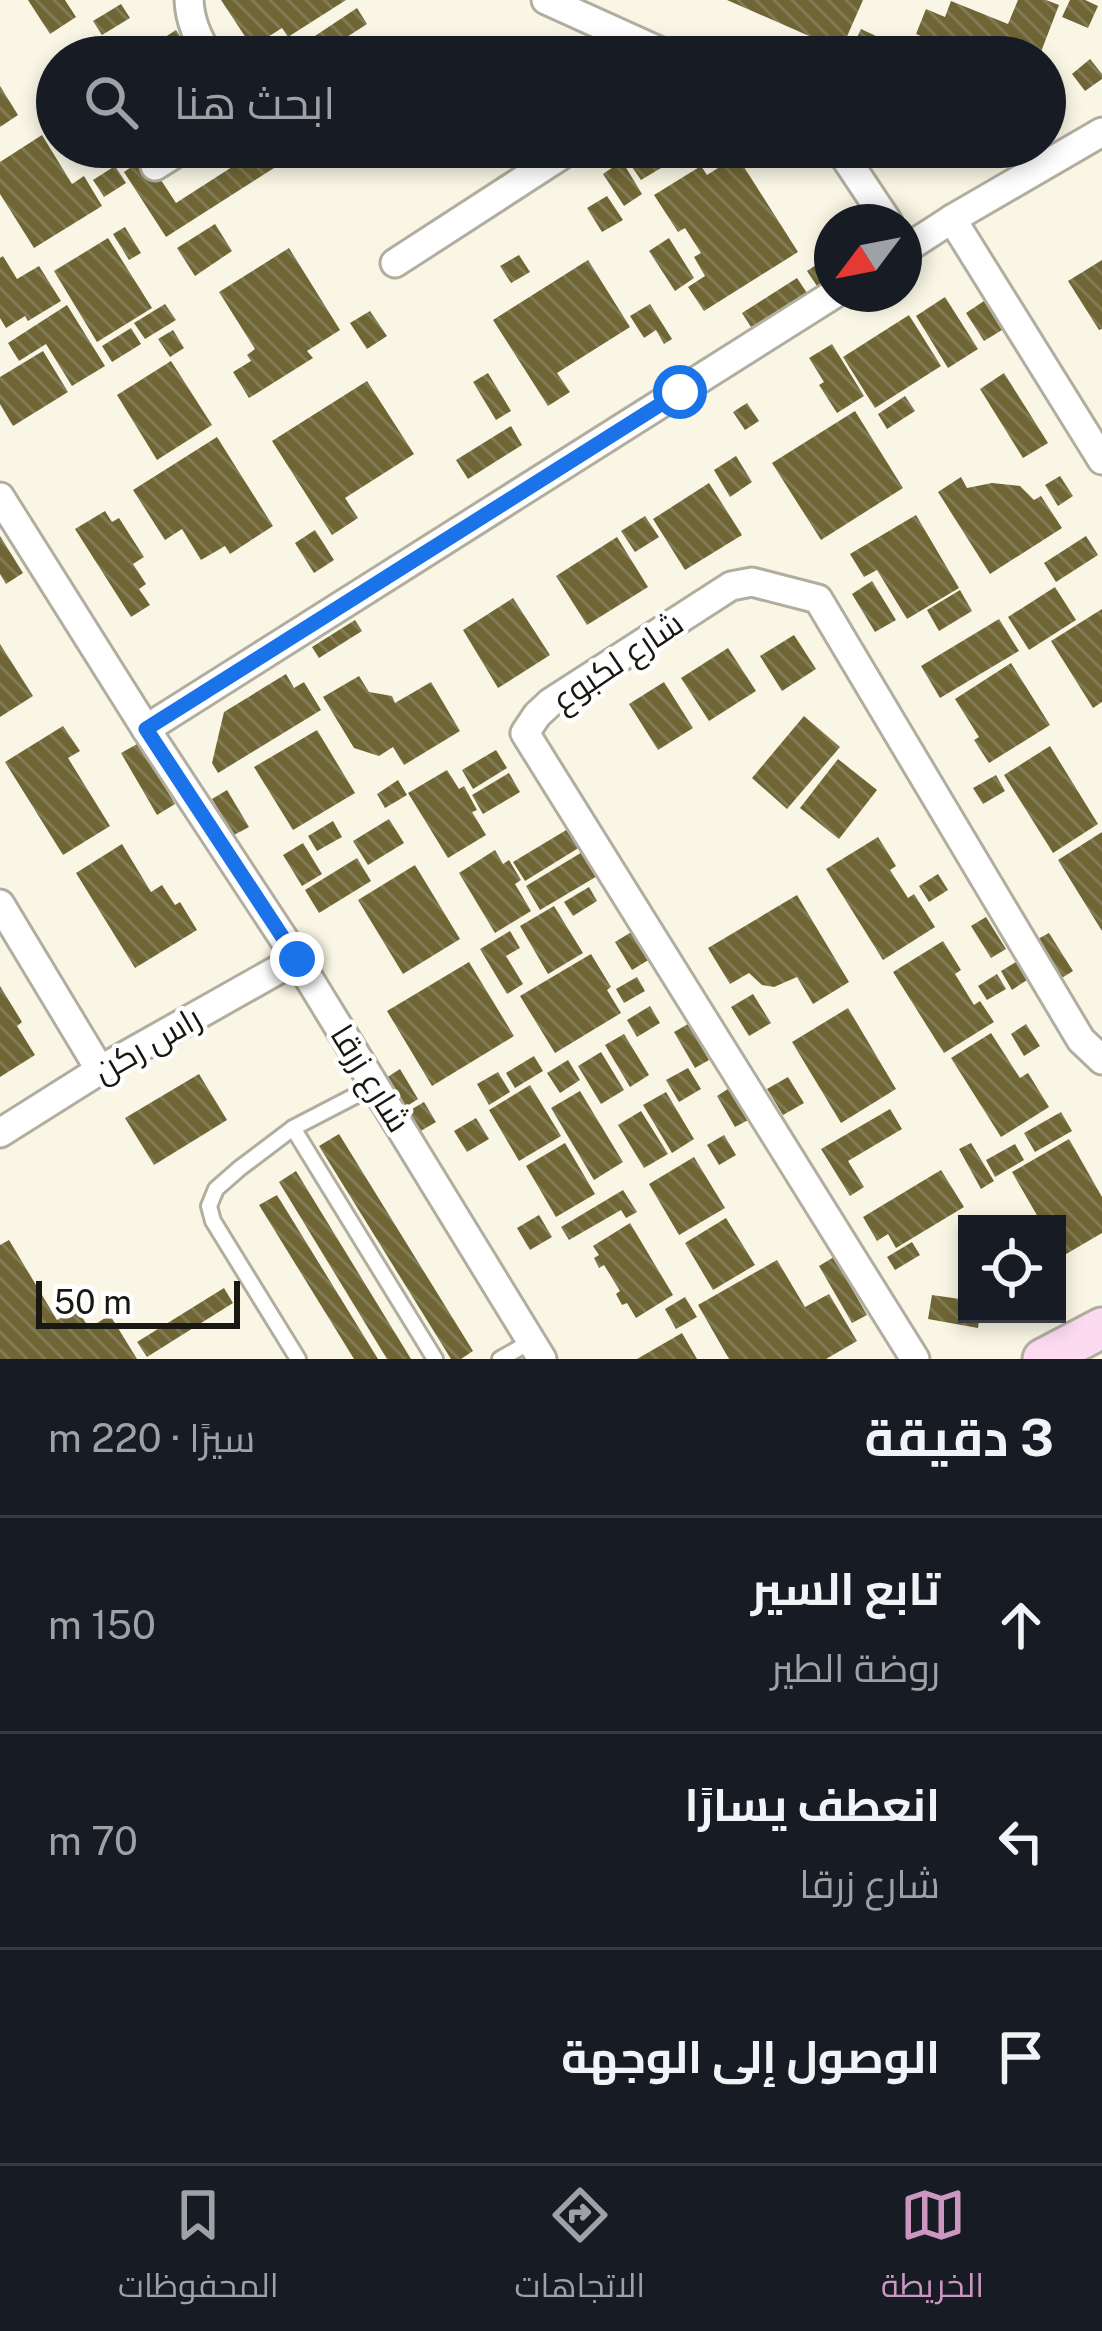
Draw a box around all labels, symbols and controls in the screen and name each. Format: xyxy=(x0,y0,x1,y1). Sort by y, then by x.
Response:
search box xyxy=(36,36,1066,168)
icon: search xyxy=(78,69,144,135)
text: ابحث هنا xyxy=(174,76,335,129)
north arrow xyxy=(814,204,922,312)
route start xyxy=(653,365,707,419)
street label: شارع لكبوع xyxy=(544,603,692,722)
route end xyxy=(270,932,324,986)
street label: راس ركن xyxy=(86,998,209,1092)
street label: شارع زرقا xyxy=(320,1017,419,1141)
map controls xyxy=(958,1215,1066,1323)
button: locate xyxy=(958,1215,1066,1323)
scale bar xyxy=(36,1275,240,1328)
text: 50 m xyxy=(54,1283,132,1321)
text: 3 دقيقة xyxy=(864,1408,1054,1467)
text: سيرًا · 220 m xyxy=(48,1415,255,1461)
text: تابع السير xyxy=(751,1562,940,1615)
icon: ahead xyxy=(988,1592,1054,1658)
text: 150 m xyxy=(48,1602,156,1648)
text: روضة الطير xyxy=(771,1645,940,1691)
text: انعطف يسارًا xyxy=(684,1778,940,1831)
icon: left xyxy=(988,1808,1054,1874)
text: 70 m xyxy=(48,1818,138,1864)
text: شارع زرقا xyxy=(799,1861,940,1907)
icon: arrive xyxy=(988,2024,1054,2090)
text: الوصول إلى الوجهة xyxy=(561,2030,940,2083)
tab: المحفوظات xyxy=(118,2182,279,2316)
tab: الاتجاهات xyxy=(514,2182,645,2316)
tab: الخريطة xyxy=(881,2182,984,2316)

